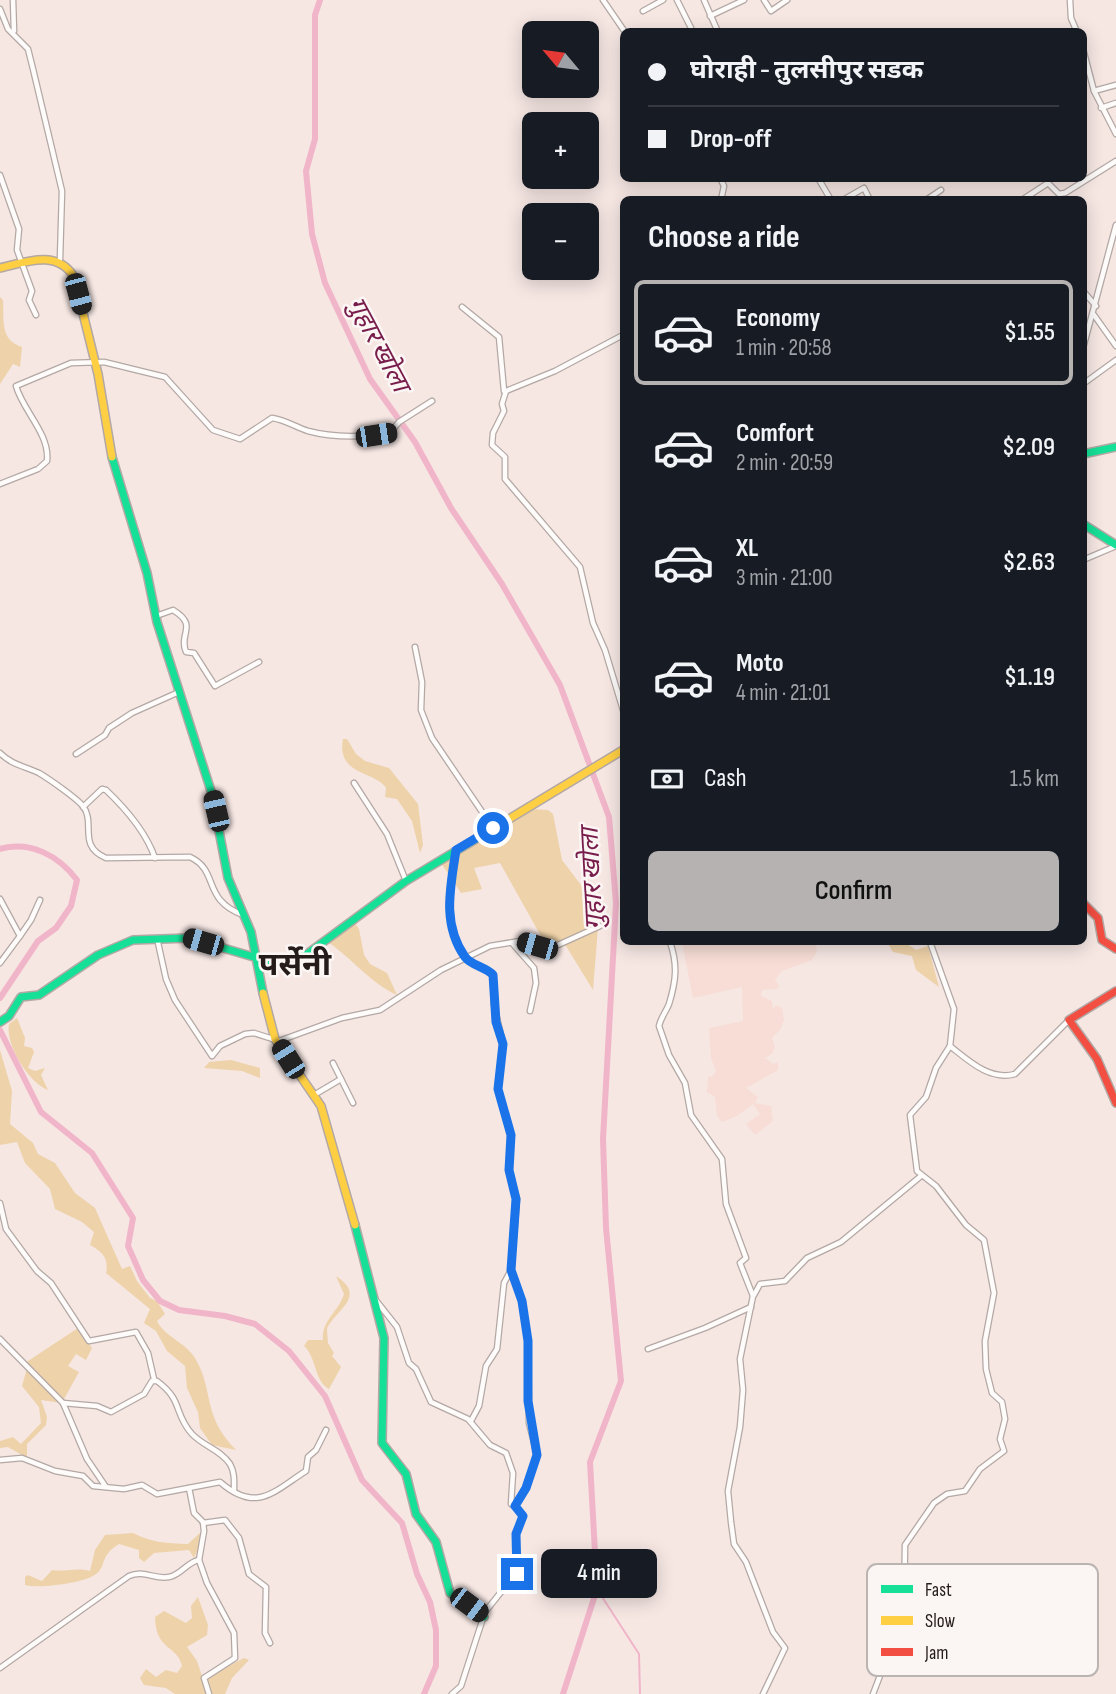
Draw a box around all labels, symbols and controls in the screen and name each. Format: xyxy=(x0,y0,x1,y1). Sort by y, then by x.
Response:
north arrow xyxy=(522,21,598,98)
map controls xyxy=(522,21,599,280)
text: घोराही - तुलसीपुर सडक xyxy=(690,55,923,86)
button: + xyxy=(522,112,599,189)
text: Drop-off xyxy=(690,124,771,155)
button: − xyxy=(522,203,599,280)
text: Choose a ride xyxy=(648,218,800,257)
car xyxy=(63,271,94,317)
water label: गुहार खोला xyxy=(340,292,419,402)
icon: car xyxy=(652,301,715,364)
text: Economy xyxy=(736,303,820,334)
text: $1.55 xyxy=(1004,317,1055,348)
text: 1 min · 20:58 xyxy=(736,334,832,362)
icon: car xyxy=(652,416,715,479)
text: Comfort xyxy=(736,418,814,449)
car xyxy=(354,421,399,449)
text: $2.09 xyxy=(1002,432,1055,463)
text: 2 min · 20:59 xyxy=(736,449,833,477)
icon: car xyxy=(652,531,715,594)
text: XL xyxy=(736,533,758,564)
text: $2.63 xyxy=(1003,547,1055,578)
text: 3 min · 21:00 xyxy=(736,564,833,592)
icon: car xyxy=(652,646,715,709)
text: Moto xyxy=(736,648,784,679)
text: $1.19 xyxy=(1004,662,1055,693)
text: 4 min · 21:01 xyxy=(736,679,830,707)
icon: cash xyxy=(648,760,686,798)
text: Cash xyxy=(704,763,747,794)
text: 1.5 km xyxy=(1010,765,1059,793)
car xyxy=(202,788,231,834)
route start xyxy=(477,812,509,844)
water label: गुहार खोला xyxy=(573,822,611,931)
button: Confirm xyxy=(648,851,1059,931)
car xyxy=(180,926,227,958)
car xyxy=(514,930,561,962)
district label: पर्सेनी xyxy=(259,946,332,985)
car xyxy=(268,1036,309,1082)
callout: 4 min xyxy=(542,1550,657,1598)
route end xyxy=(501,1558,533,1590)
text: 4 min xyxy=(577,1559,621,1587)
legend xyxy=(867,1564,1098,1676)
text: Fast xyxy=(925,1579,952,1602)
car xyxy=(446,1584,493,1626)
text: Slow xyxy=(925,1610,955,1633)
text: Jam xyxy=(924,1642,948,1665)

